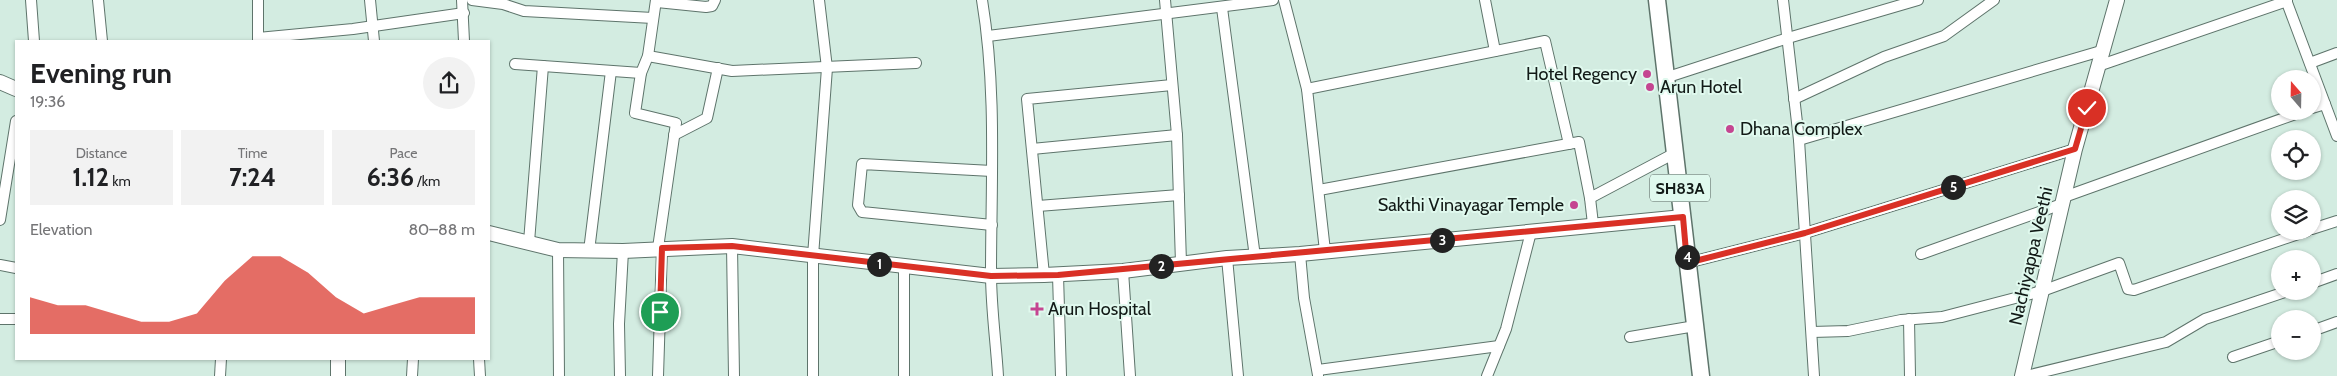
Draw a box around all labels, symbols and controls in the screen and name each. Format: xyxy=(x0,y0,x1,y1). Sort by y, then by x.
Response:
text: Evening run xyxy=(30,56,172,90)
button: share xyxy=(423,57,475,109)
place label: Hotel Regency xyxy=(1526,63,1637,85)
marker: Hotel Regency xyxy=(1641,68,1653,80)
north arrow xyxy=(2271,70,2321,120)
map controls xyxy=(2271,70,2321,360)
place label: Arun Hotel xyxy=(1660,76,1743,98)
marker: Arun Hotel xyxy=(1644,81,1656,93)
pin xyxy=(2066,87,2108,129)
text: 19:36 xyxy=(30,92,65,111)
icon: check xyxy=(2073,94,2101,122)
place label: Dhana Complex xyxy=(1740,118,1863,140)
marker: Dhana Complex xyxy=(1724,123,1736,135)
button: locate xyxy=(2271,130,2321,180)
text: Distance xyxy=(76,144,127,162)
text: Time xyxy=(238,144,267,162)
text: Pace xyxy=(390,144,417,162)
text: 1.12 xyxy=(72,162,109,192)
text: 7:24 xyxy=(229,162,276,192)
text: 6:36 xyxy=(367,162,414,192)
text: km xyxy=(109,172,131,190)
text: /km xyxy=(414,172,440,190)
road number: SH83A xyxy=(1650,174,1710,202)
pin: 5 xyxy=(1940,174,1966,200)
text: 5 xyxy=(1950,178,1957,196)
street label: Nachiyappa Veethi xyxy=(2004,185,2058,327)
button: layers xyxy=(2271,190,2321,240)
place label: Sakthi Vinayagar Temple xyxy=(1378,194,1564,216)
marker: Sakthi Vinayagar Temple xyxy=(1568,199,1580,211)
text: Elevation xyxy=(30,220,93,239)
text: 80–88 m xyxy=(408,220,475,239)
pin: 3 xyxy=(1430,228,1454,252)
text: 3 xyxy=(1439,231,1446,249)
pin: 4 xyxy=(1674,244,1700,270)
text: 4 xyxy=(1683,248,1692,266)
button: + xyxy=(2271,250,2321,300)
pin: 1 xyxy=(866,252,892,276)
pin: 2 xyxy=(1148,254,1174,278)
text: 1 xyxy=(877,255,882,273)
text: 2 xyxy=(1158,257,1165,275)
pin xyxy=(639,291,681,333)
icon: arrive xyxy=(646,298,674,326)
place label: Arun Hospital xyxy=(1048,298,1152,320)
marker: Arun Hospital xyxy=(1030,302,1044,316)
button: − xyxy=(2271,310,2321,360)

